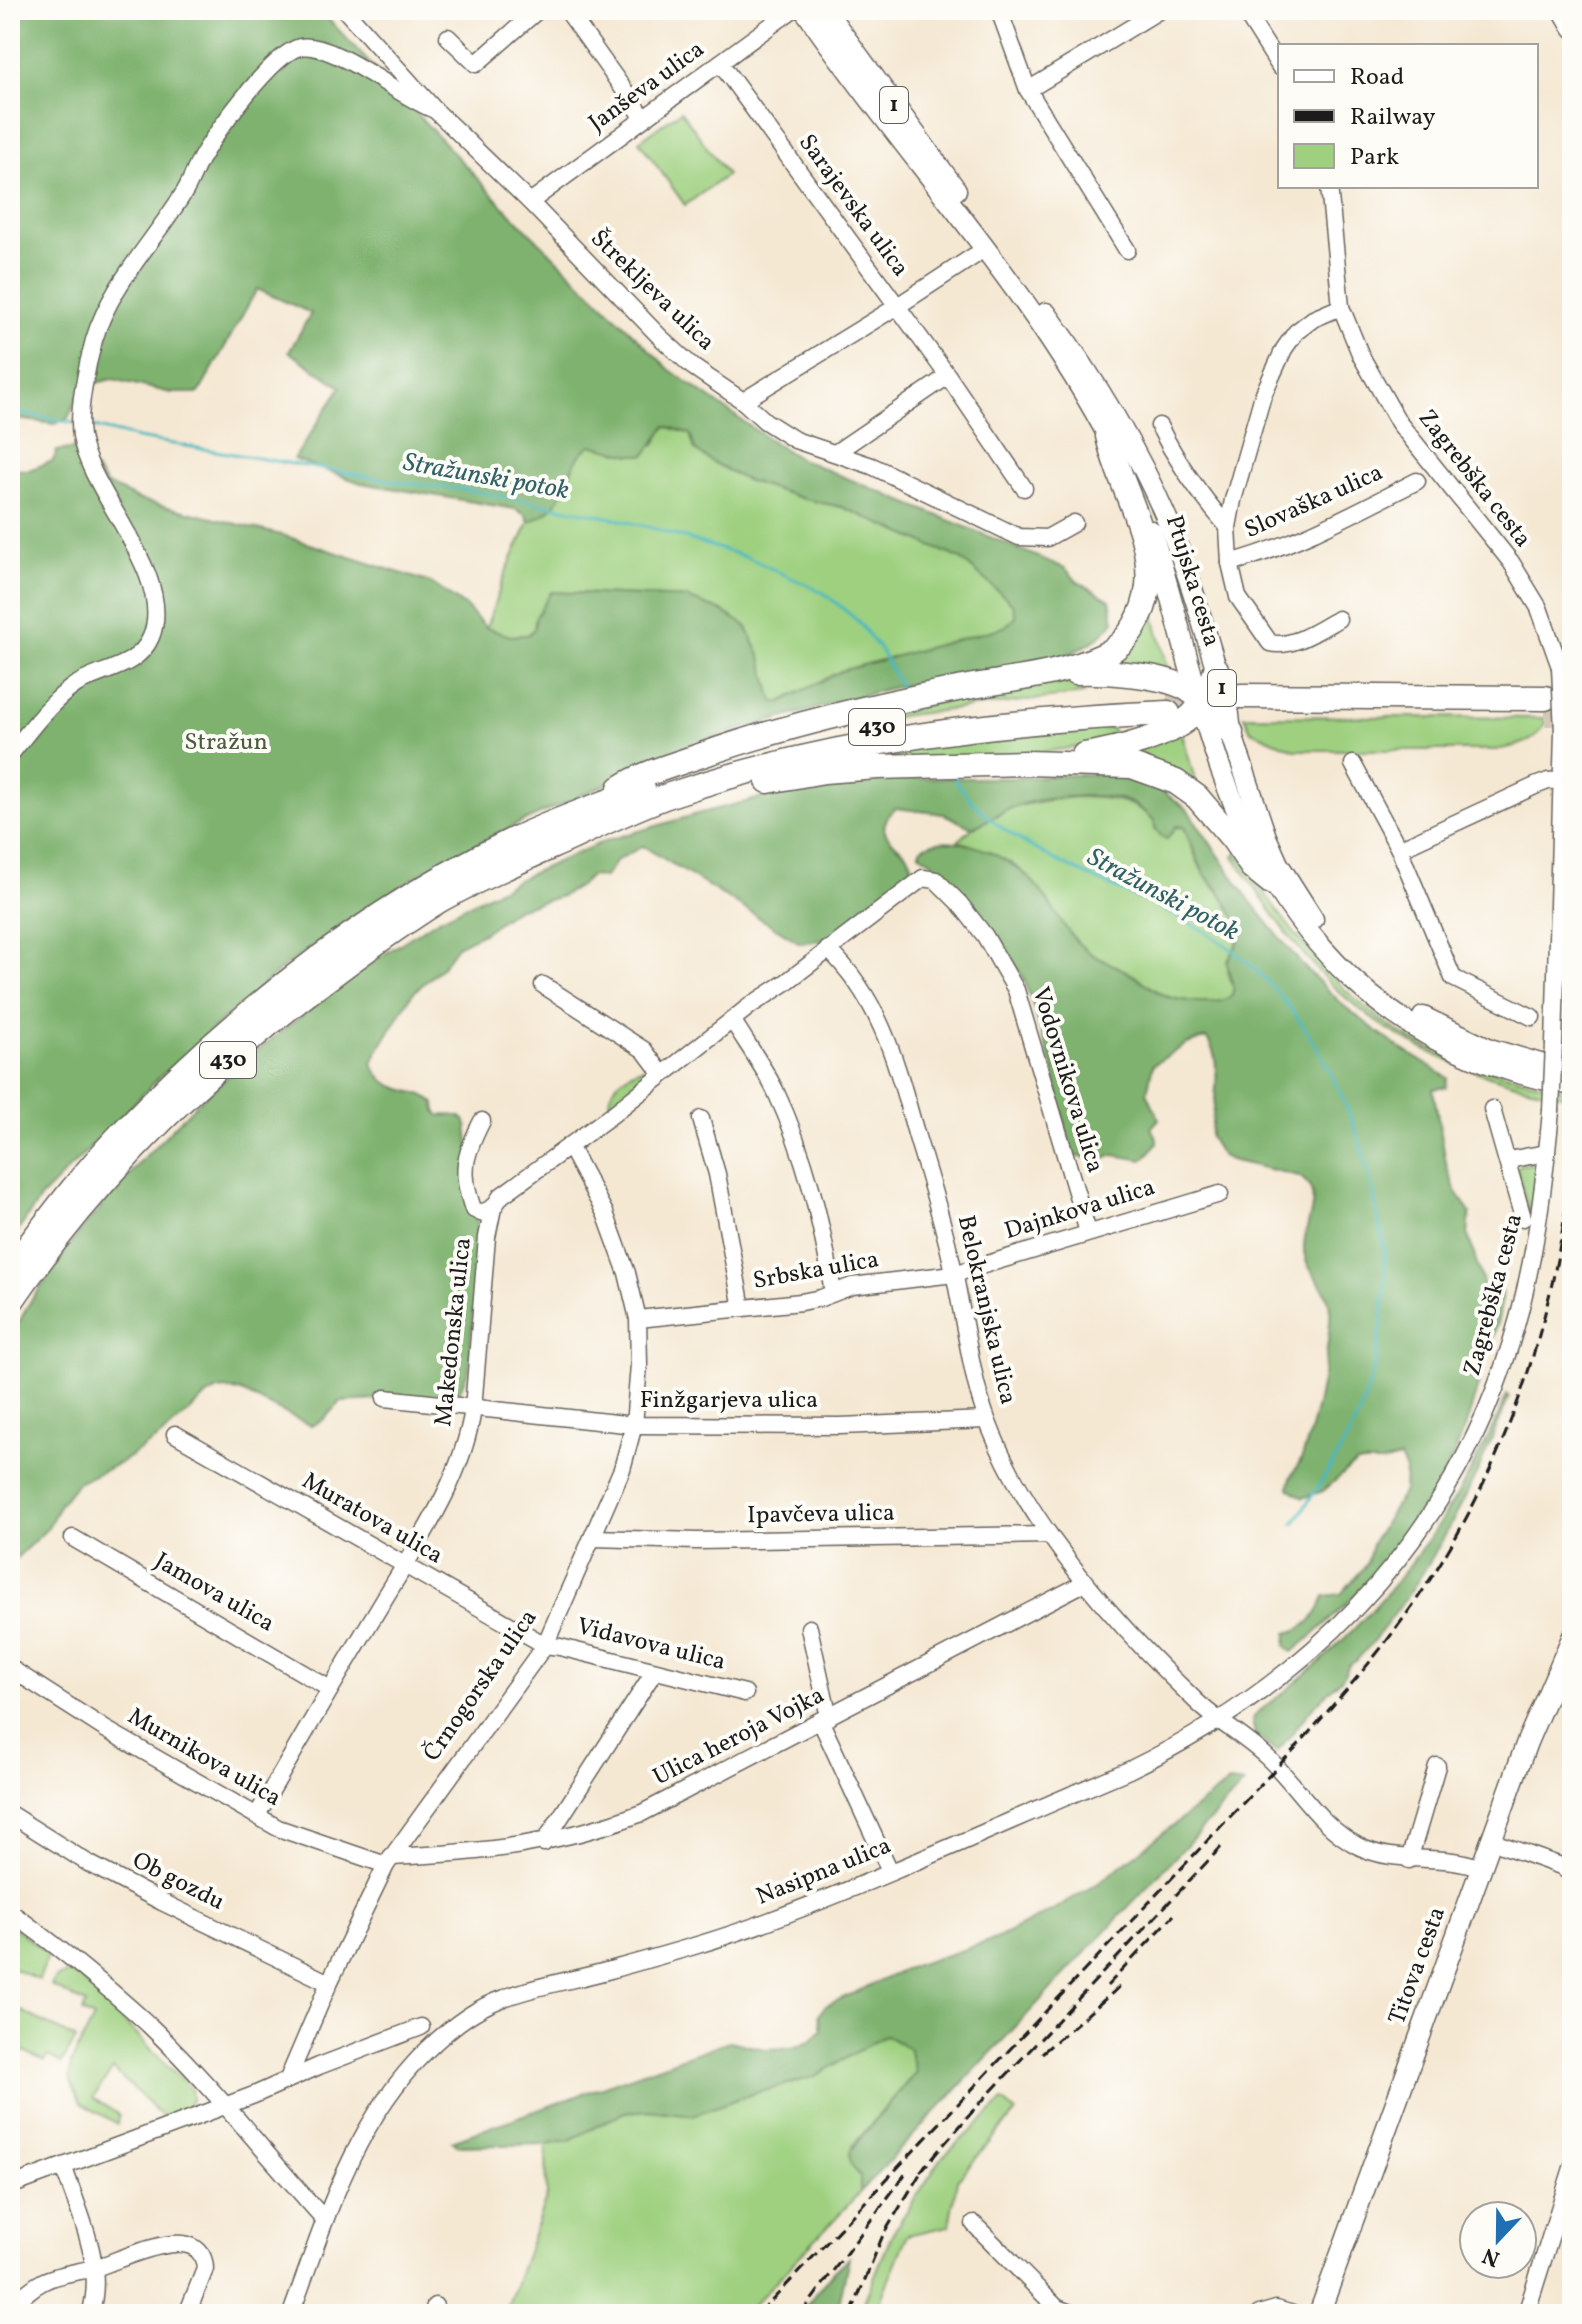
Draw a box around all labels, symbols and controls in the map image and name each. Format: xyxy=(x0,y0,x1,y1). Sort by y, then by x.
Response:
street label: Janševa ulica xyxy=(582,33,712,141)
legend xyxy=(1278,44,1538,188)
text: Road xyxy=(1350,61,1404,95)
road number: 1 xyxy=(880,87,908,123)
text: Railway xyxy=(1350,101,1436,135)
street label: Sarajevska ulica xyxy=(790,128,916,284)
text: Park xyxy=(1350,141,1399,175)
street label: Štrekljeva ulica xyxy=(582,223,722,359)
street label: Zagrebška cesta xyxy=(1409,403,1539,555)
water label: Stražunski potok xyxy=(400,445,572,509)
street label: Slovaška ulica xyxy=(1239,456,1389,548)
street label: Ptujska cesta xyxy=(1156,511,1228,651)
road number: 1 xyxy=(1208,670,1236,706)
road number: 430 xyxy=(849,709,905,745)
park label: Stražun xyxy=(184,726,268,760)
water label: Stražunski potok xyxy=(1081,840,1245,950)
street label: Vodovnikova ulica xyxy=(1023,983,1111,1177)
road number: 430 xyxy=(200,1042,256,1078)
street label: Dajnkova ulica xyxy=(1000,1171,1160,1249)
street label: Zagrebška cesta xyxy=(1456,1210,1532,1380)
street label: Belokranjska ulica xyxy=(948,1212,1024,1408)
street label: Makedonska ulica xyxy=(427,1236,481,1428)
street label: Srbska ulica xyxy=(750,1243,882,1299)
street label: Finžgarjeva ulica xyxy=(640,1384,818,1418)
street label: Muratova ulica xyxy=(295,1465,449,1573)
street label: Ipavčeva ulica xyxy=(747,1497,895,1533)
street label: Jamova ulica xyxy=(148,1545,280,1641)
street label: Črnogorska ulica xyxy=(416,1603,546,1769)
street label: Vidavova ulica xyxy=(573,1610,729,1680)
street label: Ulica heroja Vojka xyxy=(647,1679,831,1795)
street label: Murnikova ulica xyxy=(121,1700,287,1816)
street label: Nasipna ulica xyxy=(751,1830,897,1914)
street label: Ob gozdu xyxy=(126,1844,230,1920)
street label: Titova cesta xyxy=(1381,1902,1455,2030)
north arrow xyxy=(1458,2200,1538,2280)
text: N xyxy=(1478,2239,1505,2274)

